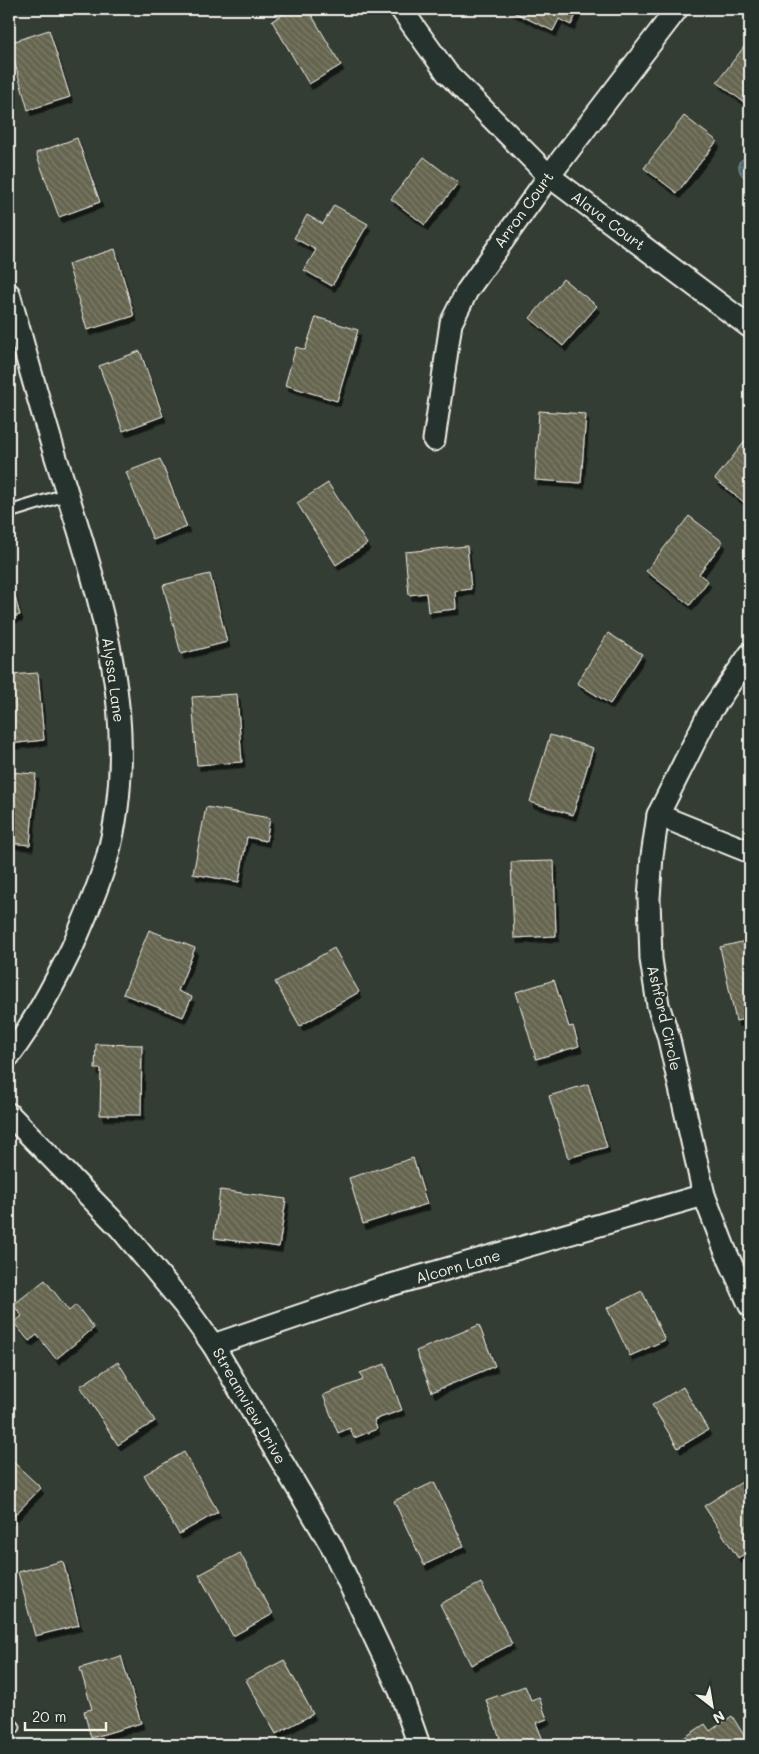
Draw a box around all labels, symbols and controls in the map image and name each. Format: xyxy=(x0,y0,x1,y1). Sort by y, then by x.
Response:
street label: Arron Court xyxy=(489,167,558,251)
street label: Alava Court xyxy=(568,186,650,255)
street label: Alyssa Lane xyxy=(98,636,130,724)
street label: Ashford Circle xyxy=(643,963,687,1072)
street label: Alcorn Lane xyxy=(413,1244,502,1288)
street label: Streamview Drive xyxy=(208,1344,291,1467)
north arrow xyxy=(686,1682,736,1732)
scale bar xyxy=(25,1699,106,1731)
text: 20 m xyxy=(32,1706,66,1726)
text: N xyxy=(709,1707,728,1728)

